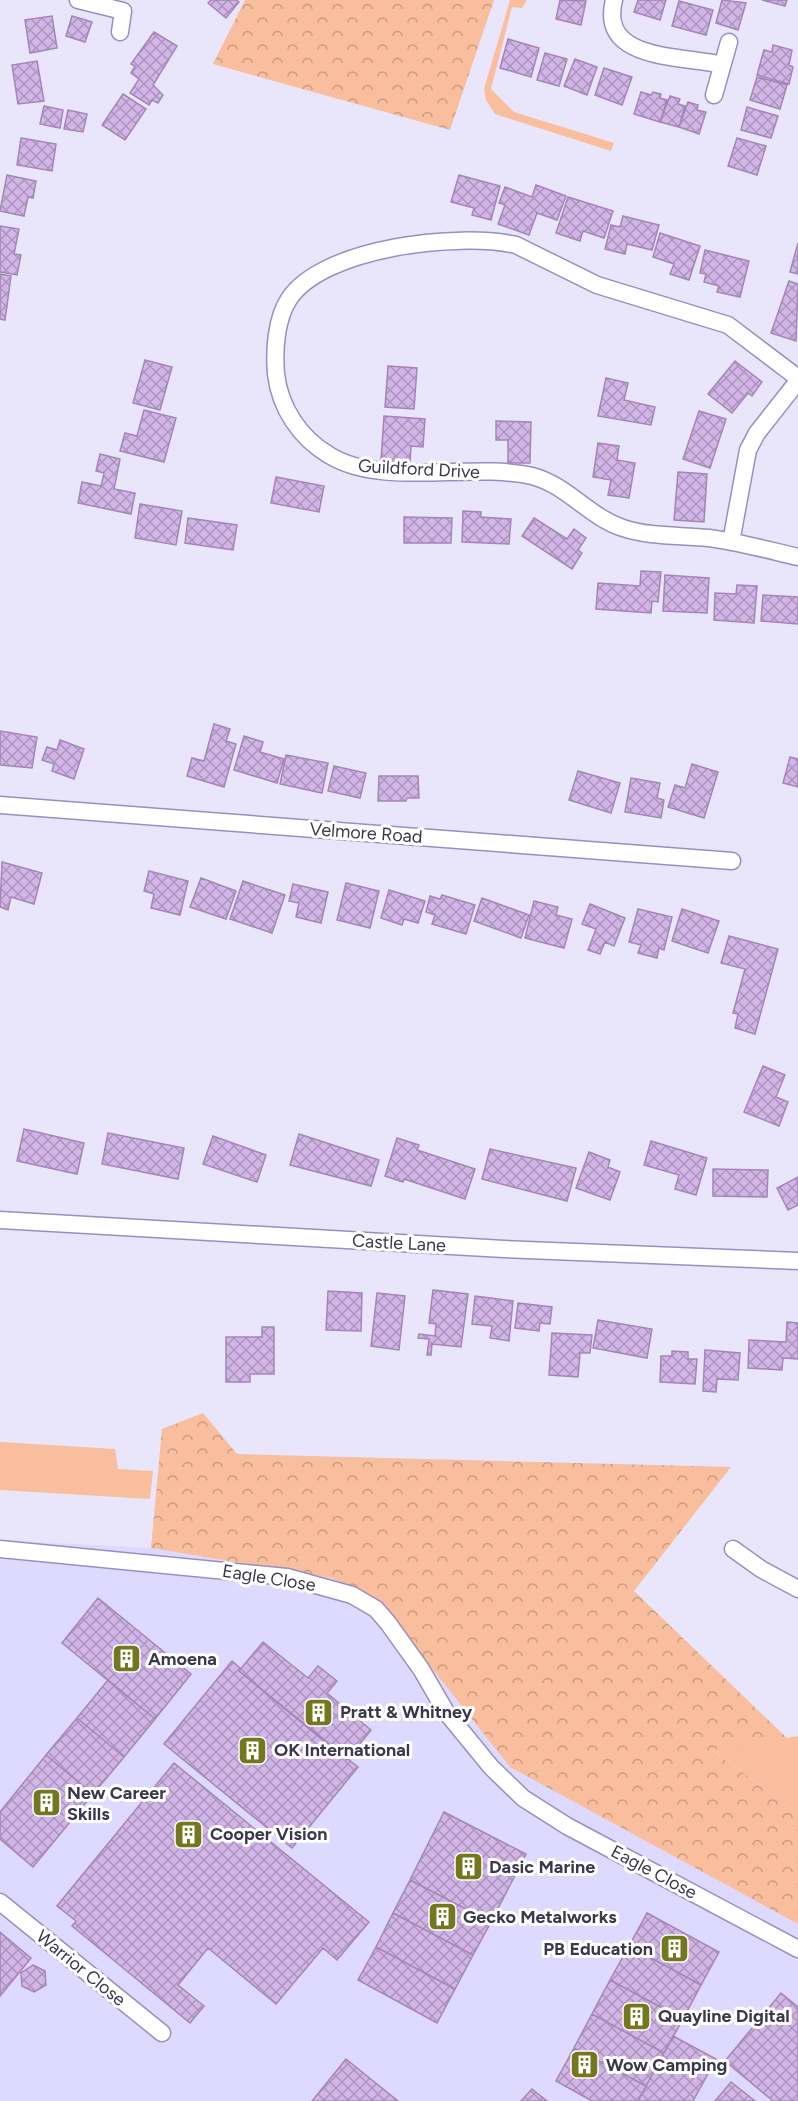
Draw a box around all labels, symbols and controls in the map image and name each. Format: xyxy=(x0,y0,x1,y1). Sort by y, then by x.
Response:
street label: Guildford Drive xyxy=(357,455,481,483)
street label: Velmore Road xyxy=(309,818,423,848)
street label: Castle Lane xyxy=(351,1230,447,1256)
street label: Eagle Close xyxy=(221,1560,317,1596)
building icon: Amoena xyxy=(111,1643,143,1675)
place label: Amoena xyxy=(148,1648,217,1670)
building icon: Pratt & Whitney xyxy=(303,1696,335,1728)
place label: Pratt & Whitney xyxy=(340,1701,473,1723)
building icon: OK International xyxy=(237,1734,269,1766)
place label: OK International xyxy=(274,1739,410,1761)
place label: New Career Skills xyxy=(67,1782,166,1825)
building icon: New Career Skills xyxy=(30,1787,62,1819)
building icon: Cooper Vision xyxy=(173,1818,205,1850)
place label: Cooper Vision xyxy=(210,1823,327,1845)
street label: Eagle Close xyxy=(607,1840,701,1904)
building icon: Dasic Marine xyxy=(452,1851,484,1883)
place label: Dasic Marine xyxy=(489,1856,595,1878)
building icon: Gecko Metalworks xyxy=(426,1901,458,1933)
place label: Gecko Metalworks xyxy=(463,1906,617,1928)
street label: Warrior Close xyxy=(32,1925,130,2011)
building icon: PB Education xyxy=(658,1933,690,1965)
place label: PB Education xyxy=(543,1938,653,1960)
building icon: Quayline Digital xyxy=(621,2000,653,2032)
place label: Quayline Digital xyxy=(658,2005,790,2027)
building icon: Wow Camping xyxy=(569,2049,601,2081)
place label: Wow Camping xyxy=(606,2054,727,2076)

